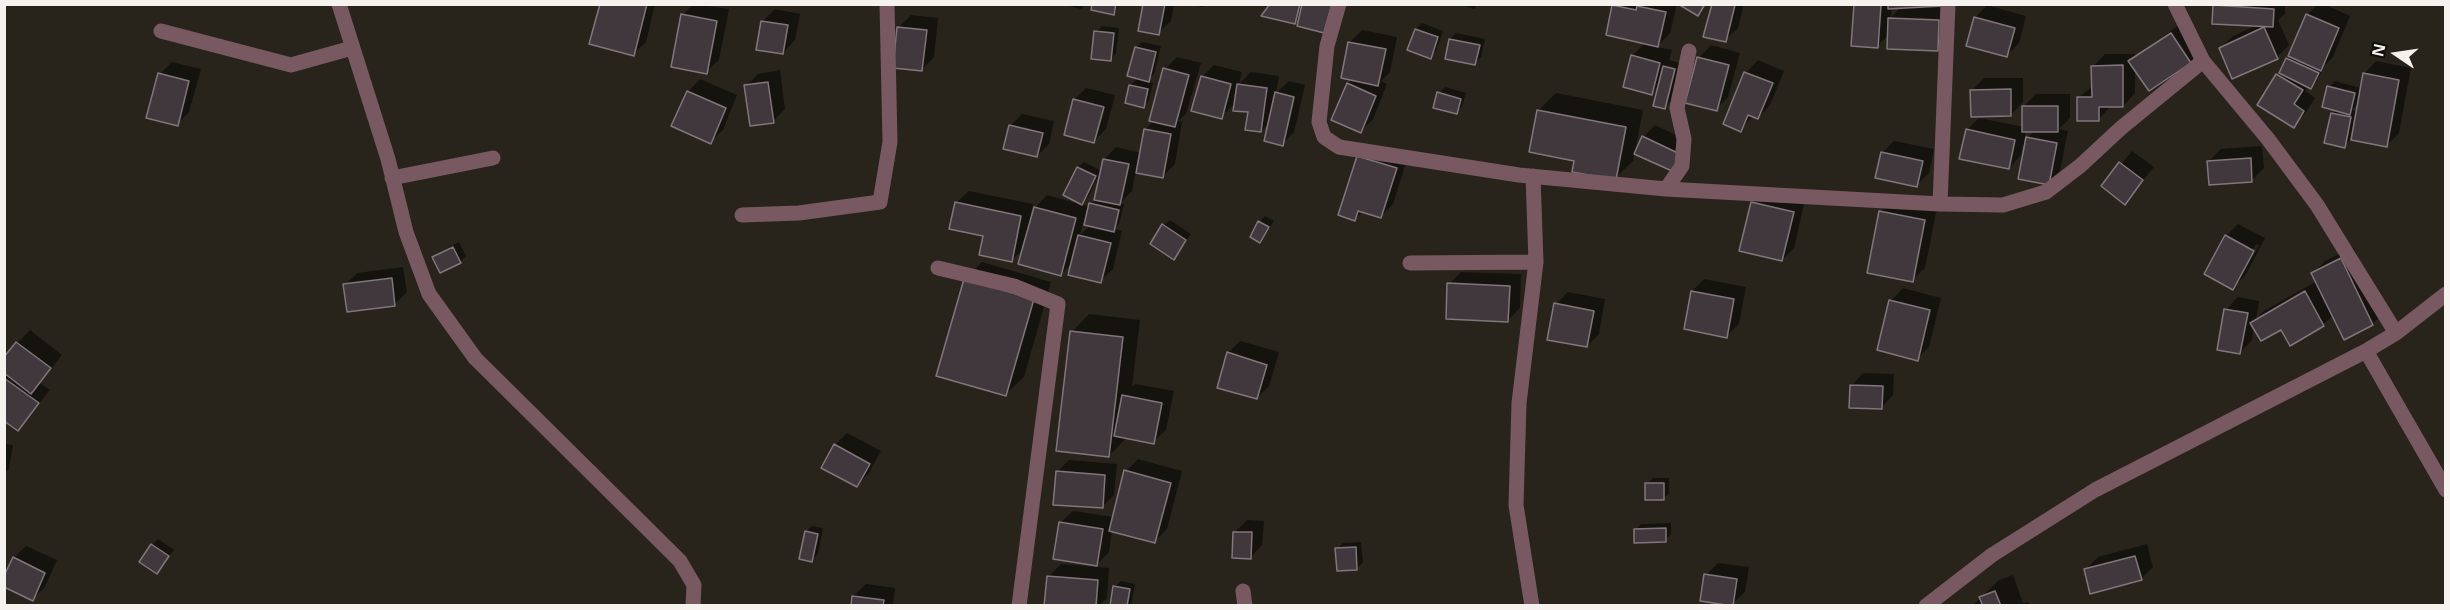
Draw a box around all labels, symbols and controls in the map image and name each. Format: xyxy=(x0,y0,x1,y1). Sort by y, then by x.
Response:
north arrow xyxy=(2366,24,2426,84)
text: N xyxy=(2366,41,2391,59)

